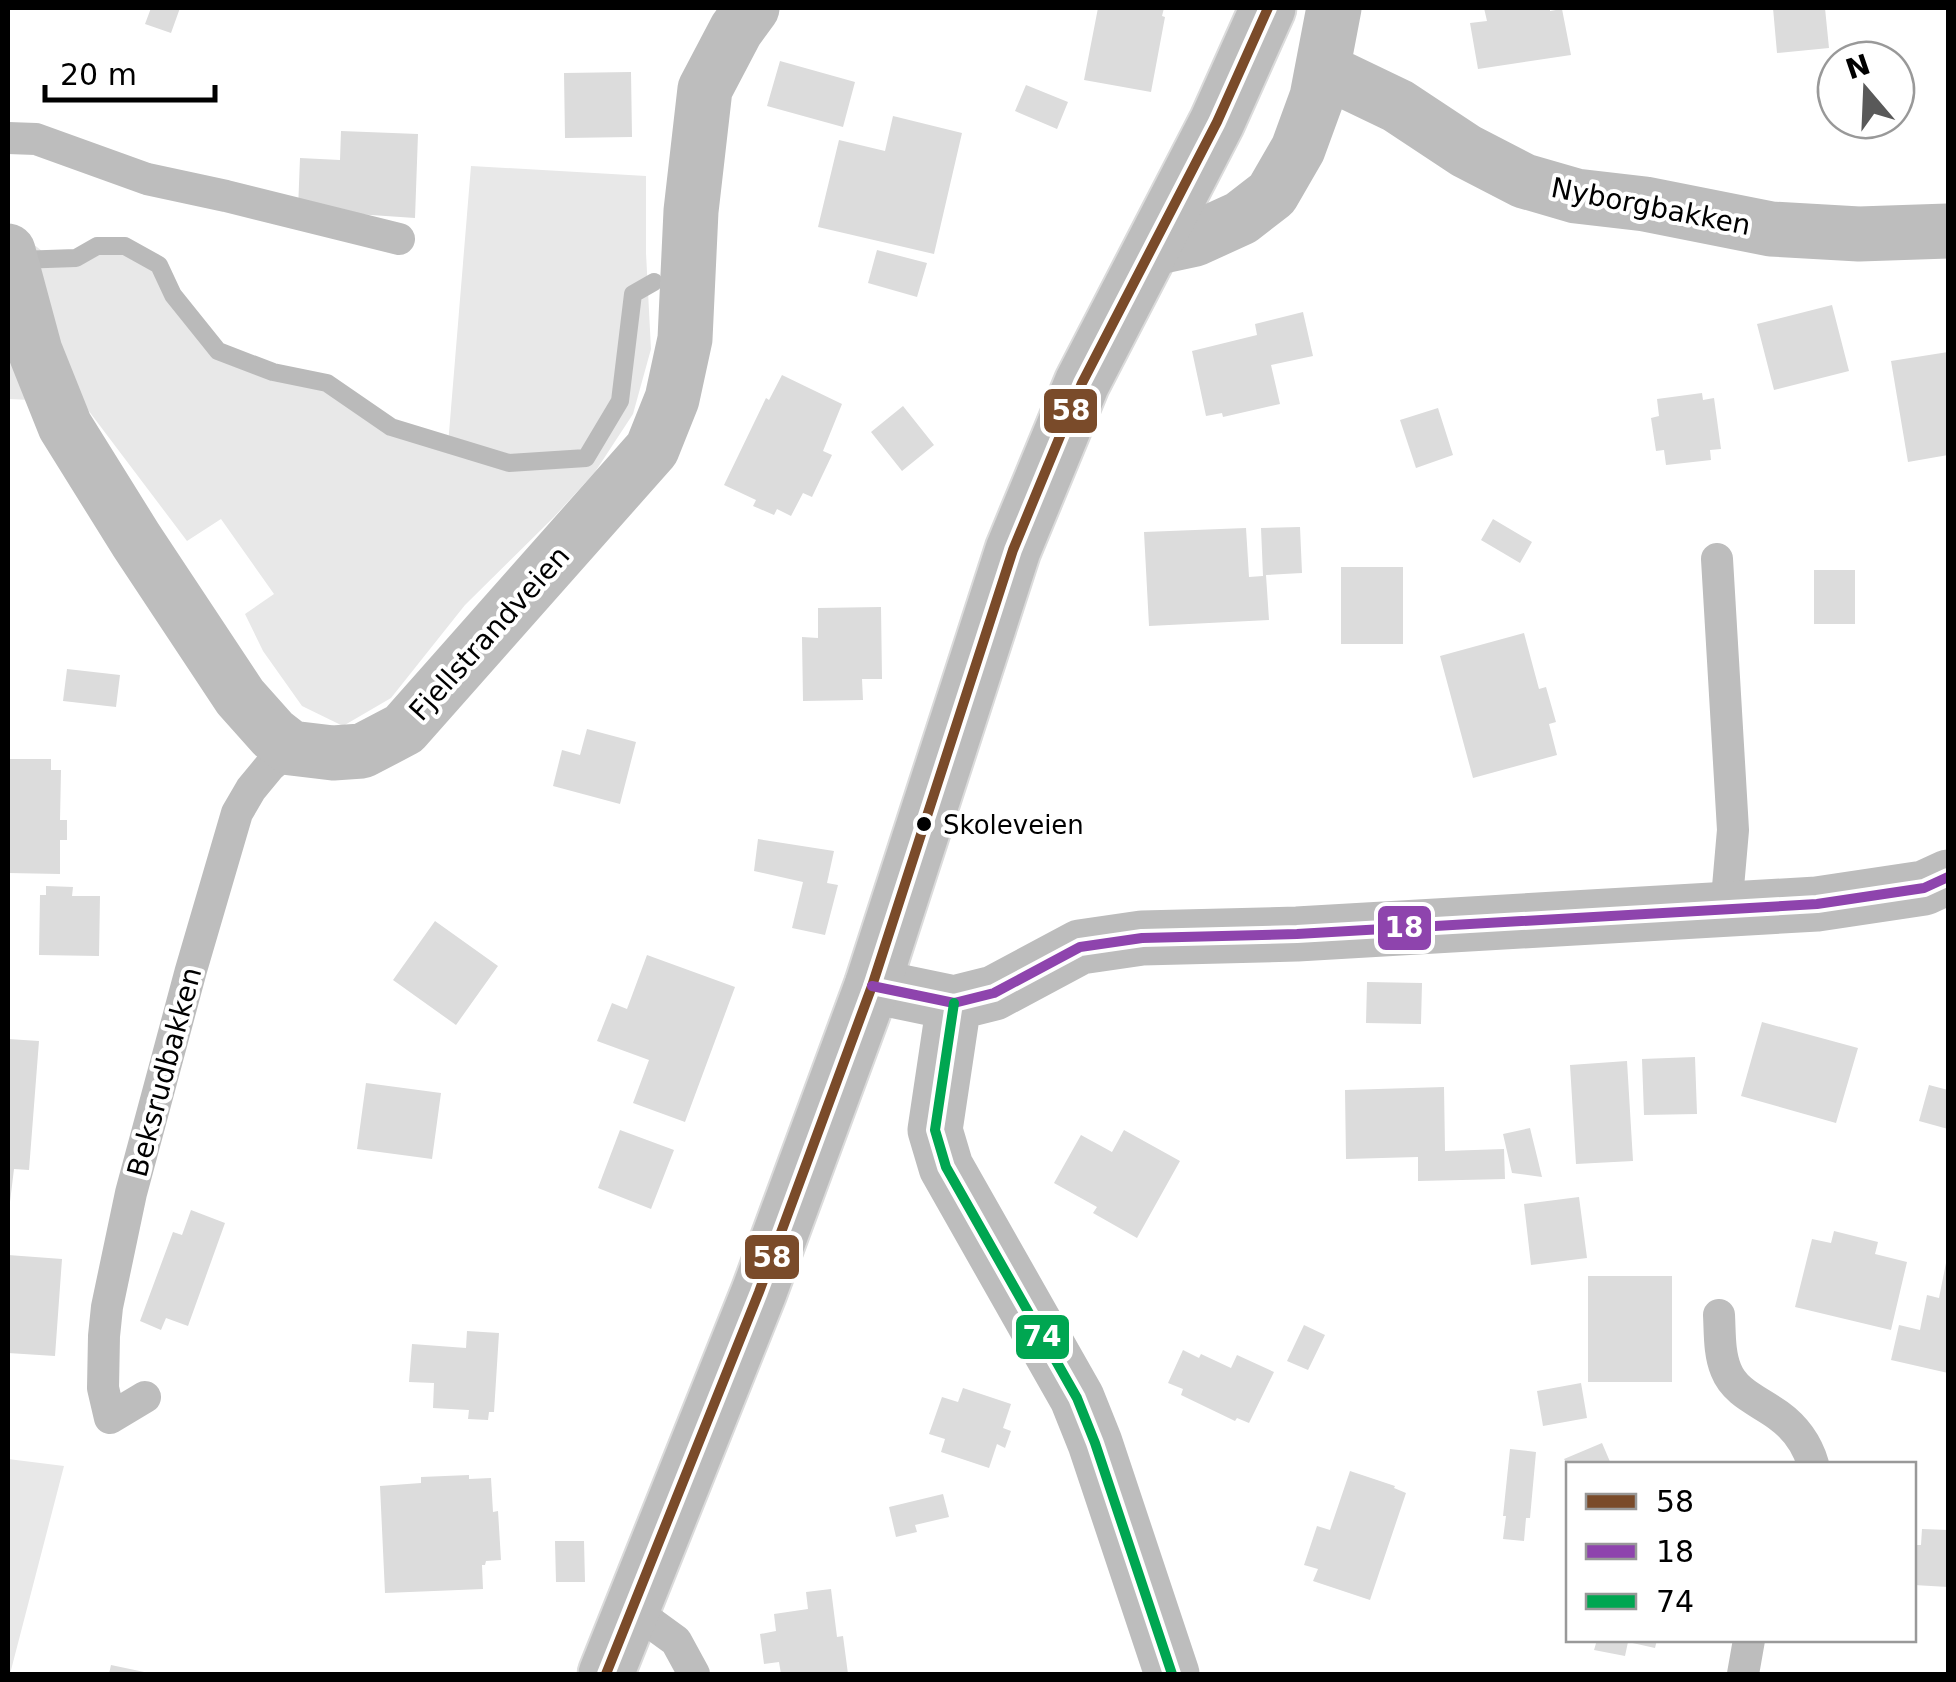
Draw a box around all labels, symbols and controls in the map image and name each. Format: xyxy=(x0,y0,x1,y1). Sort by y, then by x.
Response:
scale bar xyxy=(45,40,215,102)
north arrow xyxy=(1816,40,1916,140)
text: N xyxy=(1842,47,1874,86)
text: 20 m xyxy=(60,57,137,92)
street label: Nyborgbakken xyxy=(1548,171,1753,242)
line badge: 58 xyxy=(1042,387,1099,435)
text: 58 xyxy=(1052,394,1090,427)
street label: Fjellstrandveien xyxy=(403,539,576,727)
place label: Skoleveien xyxy=(943,810,1084,840)
marker: Skoleveien xyxy=(914,814,934,834)
line badge: 18 xyxy=(1376,904,1433,952)
text: 18 xyxy=(1385,911,1423,944)
street label: Beksrudbakken xyxy=(121,964,208,1181)
line badge: 58 xyxy=(743,1233,801,1281)
text: 58 xyxy=(753,1241,791,1274)
line badge: 74 xyxy=(1014,1313,1071,1361)
text: 74 xyxy=(1023,1320,1061,1353)
legend xyxy=(1566,1462,1916,1642)
text: 58 xyxy=(1656,1484,1694,1519)
text: 18 xyxy=(1656,1534,1694,1569)
text: 74 xyxy=(1656,1584,1694,1619)

